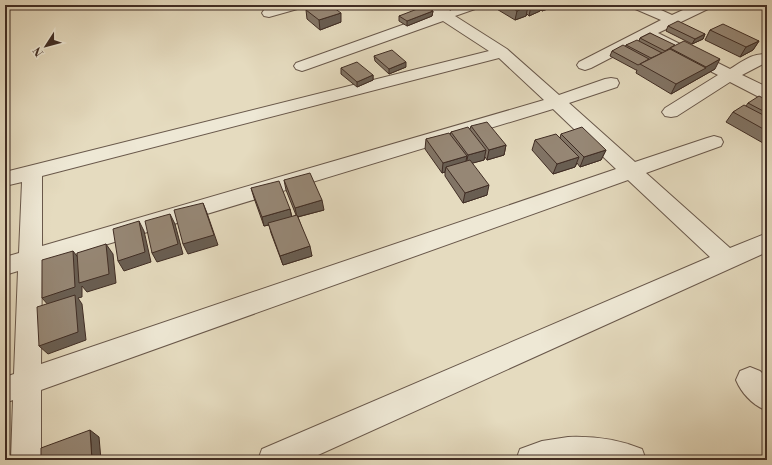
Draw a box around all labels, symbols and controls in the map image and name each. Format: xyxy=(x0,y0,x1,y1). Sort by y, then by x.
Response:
north arrow xyxy=(26,26,66,66)
text: N xyxy=(30,43,47,59)

